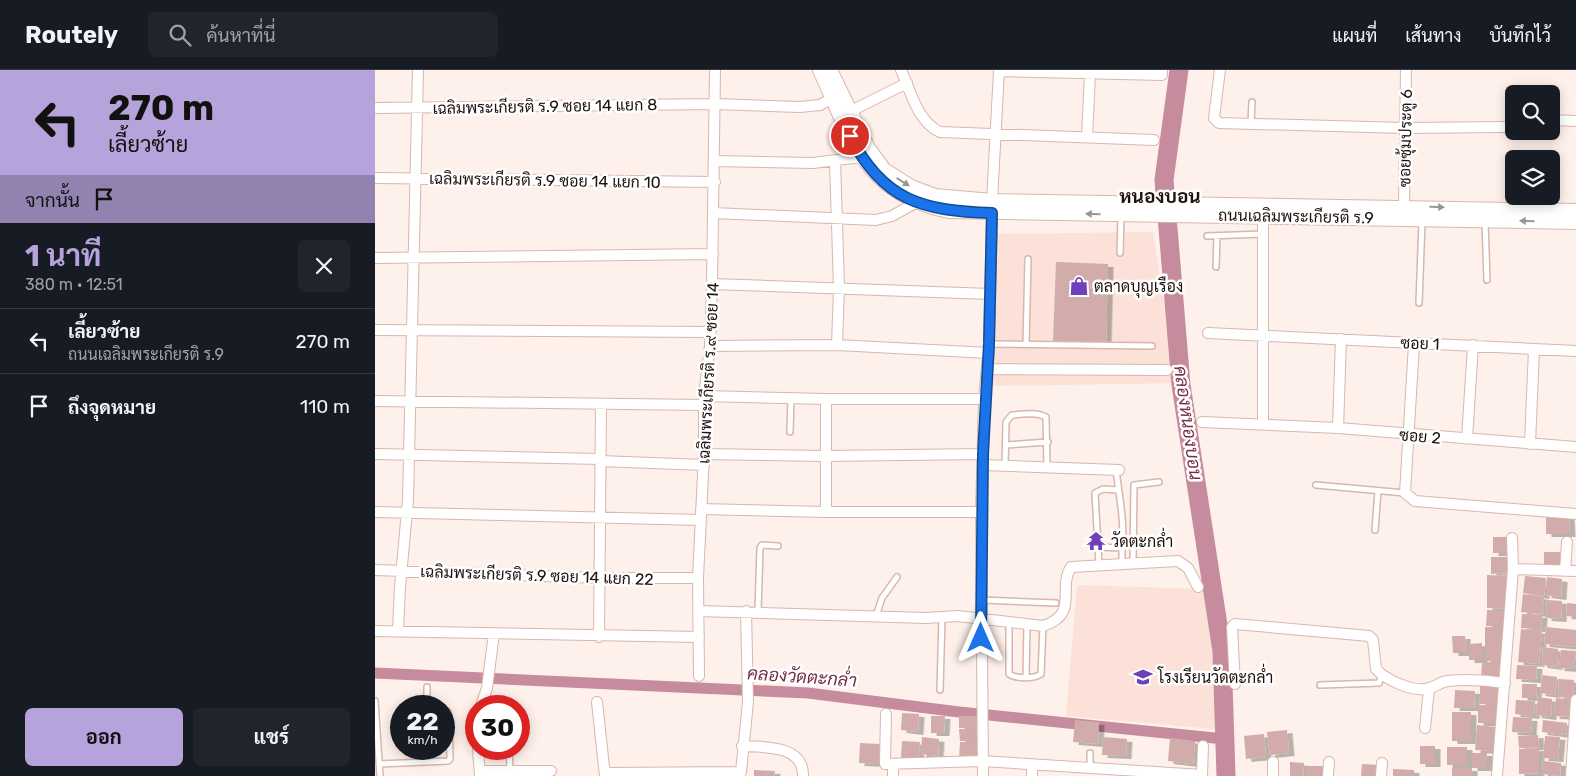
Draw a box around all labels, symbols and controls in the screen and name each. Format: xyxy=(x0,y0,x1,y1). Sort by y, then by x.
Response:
search box xyxy=(148,12,498,57)
text: Routely xyxy=(25,21,118,49)
icon: search xyxy=(166,21,194,49)
text: ค้นหาที่นี่ xyxy=(206,24,276,47)
text: แผนที่ xyxy=(1332,25,1377,47)
text: เส้นทาง xyxy=(1405,25,1461,47)
text: บันทึกไว้ xyxy=(1489,25,1551,47)
map controls xyxy=(1505,85,1560,205)
button: search xyxy=(1505,85,1560,140)
text: 270 m xyxy=(108,87,214,129)
street label: ซอยซุ้มประตู 6 xyxy=(1394,88,1418,187)
icon: left xyxy=(25,90,90,155)
street label: เฉลิมพระเกียรติ ร.9 ซอย 14 แยก 8 xyxy=(432,93,658,118)
pin xyxy=(829,115,871,157)
icon: arrive xyxy=(836,122,864,150)
text: เลี้ยวซ้าย xyxy=(108,131,188,158)
button: layers xyxy=(1505,150,1560,205)
street label: เฉลิมพระเกียรติ ร.9 ซอย 14 แยก 10 xyxy=(429,167,661,192)
one-way arrow xyxy=(896,177,910,186)
icon: arrive xyxy=(90,185,118,213)
district label: หนองบอน xyxy=(1119,185,1201,208)
text: จากนั้น xyxy=(25,189,80,212)
street label: ถนนเฉลิมพระเกียรติ ร.9 xyxy=(1218,204,1374,227)
one-way arrow xyxy=(1430,204,1446,212)
one-way arrow xyxy=(1084,210,1100,218)
one-way arrow xyxy=(1519,217,1535,225)
text: 1 นาที xyxy=(25,238,101,274)
button: close xyxy=(298,240,350,292)
text: 380 m · 12:51 xyxy=(25,275,123,294)
shop icon: ตลาดบุญเรือง xyxy=(1068,275,1090,297)
place label: ตลาดบุญเรือง xyxy=(1094,276,1183,298)
street label: เฉลิมพระเกียรติ ร.๙ ซอย 14 xyxy=(692,282,723,464)
text: เลี้ยวซ้าย xyxy=(68,320,140,343)
icon: left xyxy=(25,327,53,355)
text: 270 m xyxy=(295,330,350,353)
street label: ซอย 1 xyxy=(1400,333,1440,354)
text: ถนนเฉลิมพระเกียรติ ร.9 xyxy=(68,345,224,364)
water label: คลองหนองบอน xyxy=(1169,364,1207,482)
icon: arrive xyxy=(25,392,53,420)
text: 110 m xyxy=(300,395,350,418)
text: ถึงจุดหมาย xyxy=(68,396,156,419)
street label: ซอย 2 xyxy=(1398,425,1442,448)
place label: วัดตะกล่ำ xyxy=(1111,527,1173,551)
temple icon: วัดตะกล่ำ xyxy=(1085,530,1107,552)
street label: เฉลิมพระเกียรติ ร.9 ซอย 14 แยก 22 xyxy=(420,560,654,589)
position arrow xyxy=(954,611,1006,663)
water label: คลองวัดตะกล่ำ xyxy=(746,658,858,692)
place label: โรงเรียนวัดตะกล่ำ xyxy=(1157,663,1273,687)
school or university icon: โรงเรียนวัดตะกล่ำ xyxy=(1132,666,1154,688)
speed limit sign: 30 xyxy=(465,695,530,760)
text: 22 xyxy=(406,707,439,736)
button: ออก xyxy=(25,708,183,766)
button: แชร์ xyxy=(193,708,350,766)
text: km/h xyxy=(408,733,437,747)

